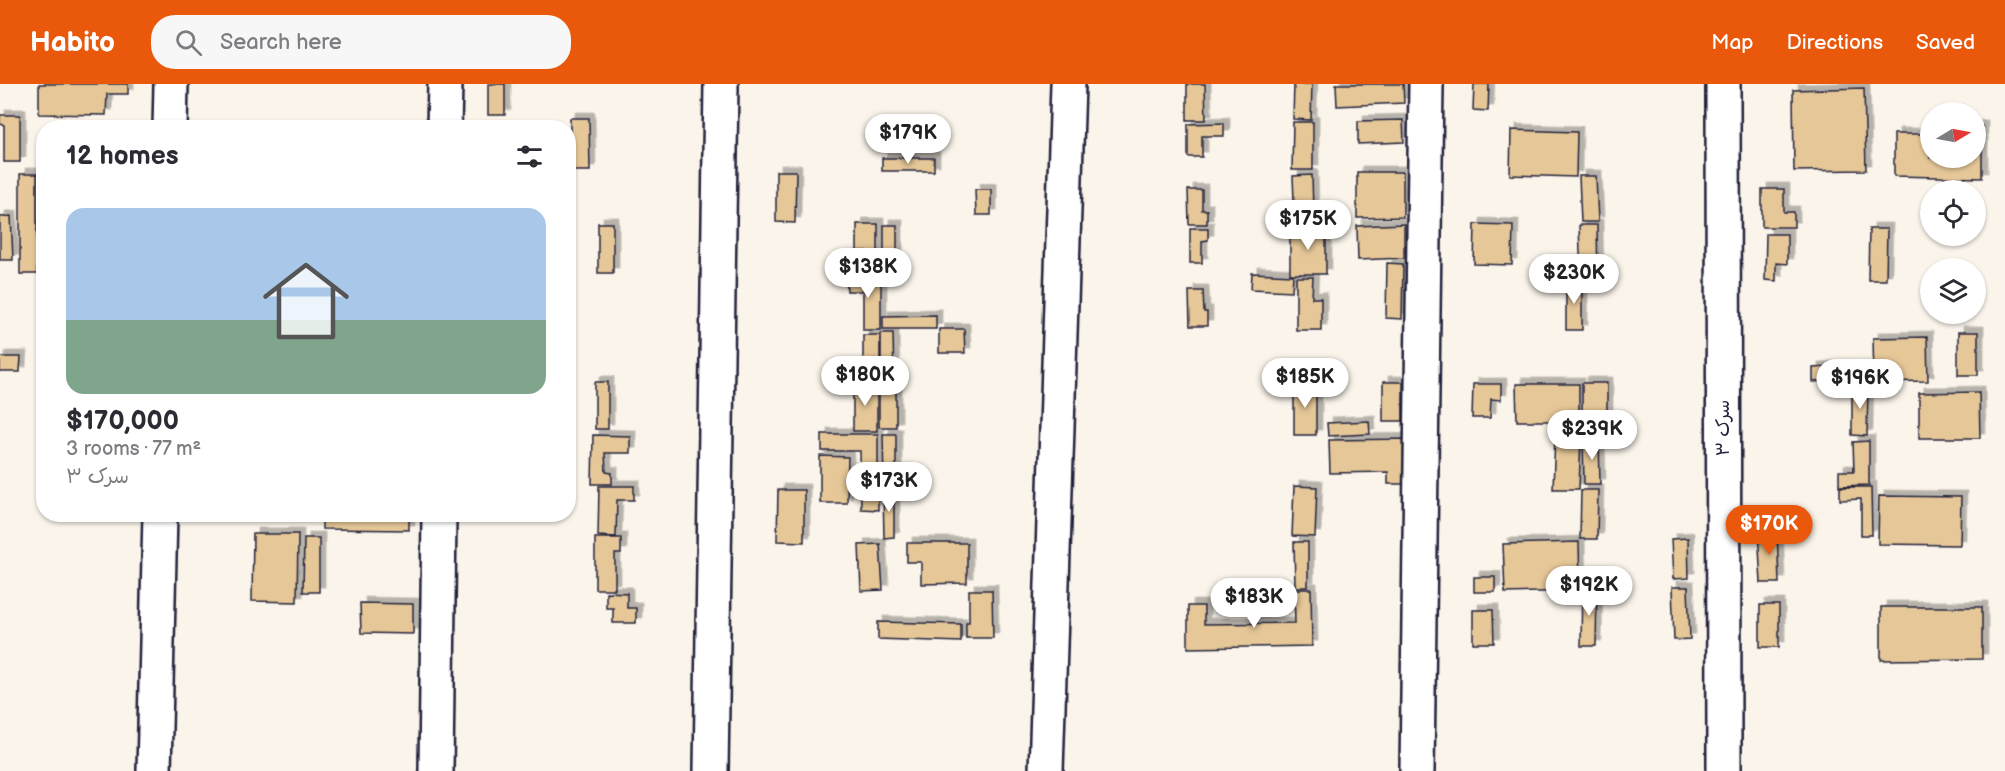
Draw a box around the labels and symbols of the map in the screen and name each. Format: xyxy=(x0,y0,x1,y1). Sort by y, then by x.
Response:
north arrow xyxy=(1920,102,1986,168)
pin: $179K xyxy=(866,114,950,165)
pin: $175K xyxy=(1266,200,1350,251)
pin: $138K xyxy=(826,248,910,299)
pin: $230K xyxy=(1532,254,1616,305)
pin: $180K xyxy=(823,356,907,407)
pin: $185K xyxy=(1263,358,1347,409)
pin: $196K xyxy=(1818,359,1902,410)
street label: سرک ۳ xyxy=(1713,400,1734,456)
pin: $239K xyxy=(1550,410,1634,461)
pin: $173K xyxy=(847,462,931,513)
pin: $170K xyxy=(1727,505,1811,556)
pin: $192K xyxy=(1547,566,1631,617)
pin: $183K xyxy=(1212,578,1296,629)

